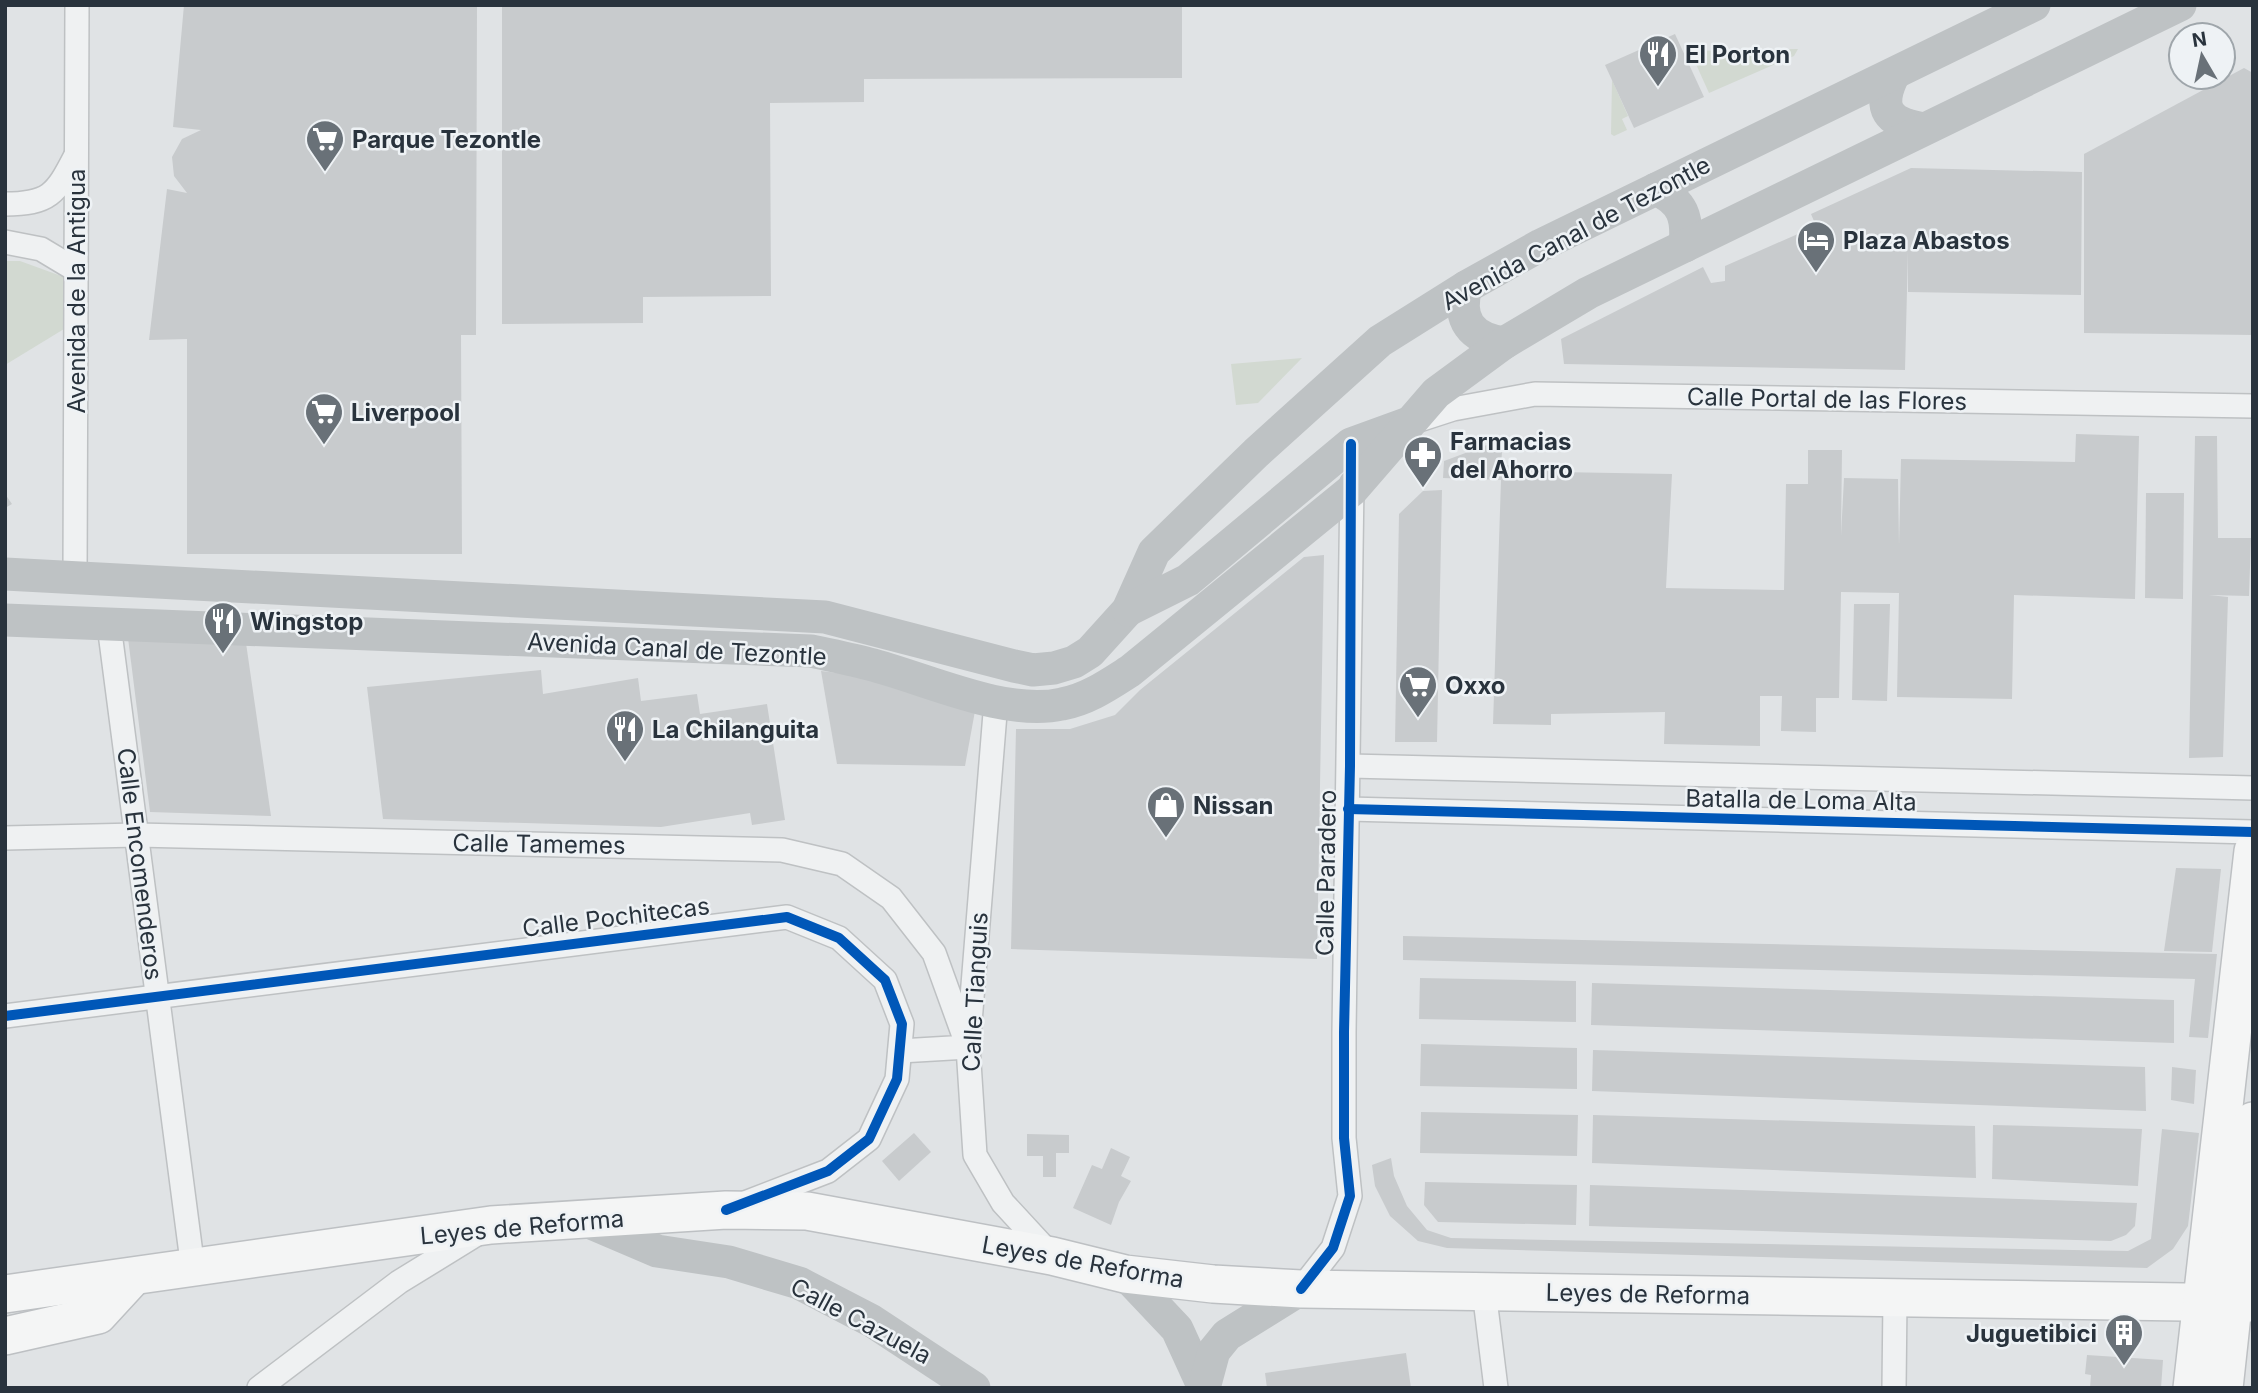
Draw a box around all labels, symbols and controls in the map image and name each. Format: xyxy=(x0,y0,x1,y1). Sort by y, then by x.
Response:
north arrow xyxy=(2167,21,2237,91)
text: N xyxy=(2190,27,2208,52)
restaurant icon: El Porton xyxy=(1637,33,1679,88)
place label: El Porton xyxy=(1685,40,1790,69)
supermarket icon: Parque Tezontle xyxy=(304,118,346,173)
place label: Parque Tezontle xyxy=(352,125,541,154)
street label: Avenida Canal de Tezontle xyxy=(1437,150,1715,316)
street label: Avenida de la Antigua xyxy=(62,168,91,414)
hotel icon: Plaza Abastos xyxy=(1795,219,1837,274)
place label: Plaza Abastos xyxy=(1843,226,2010,255)
street label: Calle Portal de las Flores xyxy=(1687,382,1967,416)
supermarket icon: Liverpool xyxy=(303,391,345,446)
place label: Liverpool xyxy=(351,398,460,427)
place label: Farmacias del Ahorro xyxy=(1450,427,1573,484)
pharmacy icon: Farmacias del Ahorro xyxy=(1402,434,1444,489)
restaurant icon: Wingstop xyxy=(202,600,244,655)
place label: Wingstop xyxy=(250,607,363,636)
street label: Avenida Canal de Tezontle xyxy=(526,627,828,671)
supermarket icon: Oxxo xyxy=(1397,664,1439,719)
place label: Oxxo xyxy=(1445,671,1506,700)
restaurant icon: La Chilanguita xyxy=(604,708,646,763)
place label: La Chilanguita xyxy=(652,715,819,744)
street label: Calle Encomenderos xyxy=(111,746,169,982)
street label: Batalla de Loma Alta xyxy=(1685,783,1917,817)
shop icon: Nissan xyxy=(1145,784,1187,839)
street label: Calle Paradero xyxy=(1310,790,1342,956)
place label: Nissan xyxy=(1193,791,1274,820)
street label: Calle Tamemes xyxy=(452,828,626,860)
street label: Calle Pochitecas xyxy=(521,891,711,943)
street label: Calle Tianguis xyxy=(956,911,994,1073)
street label: Leyes de Reforma xyxy=(419,1204,625,1250)
street label: Leyes de Reforma xyxy=(980,1230,1186,1294)
street label: Calle Cazuela xyxy=(786,1272,936,1370)
street label: Leyes de Reforma xyxy=(1545,1278,1751,1310)
building icon: Juguetibici xyxy=(2103,1312,2145,1367)
place label: Juguetibici xyxy=(1966,1319,2097,1348)

